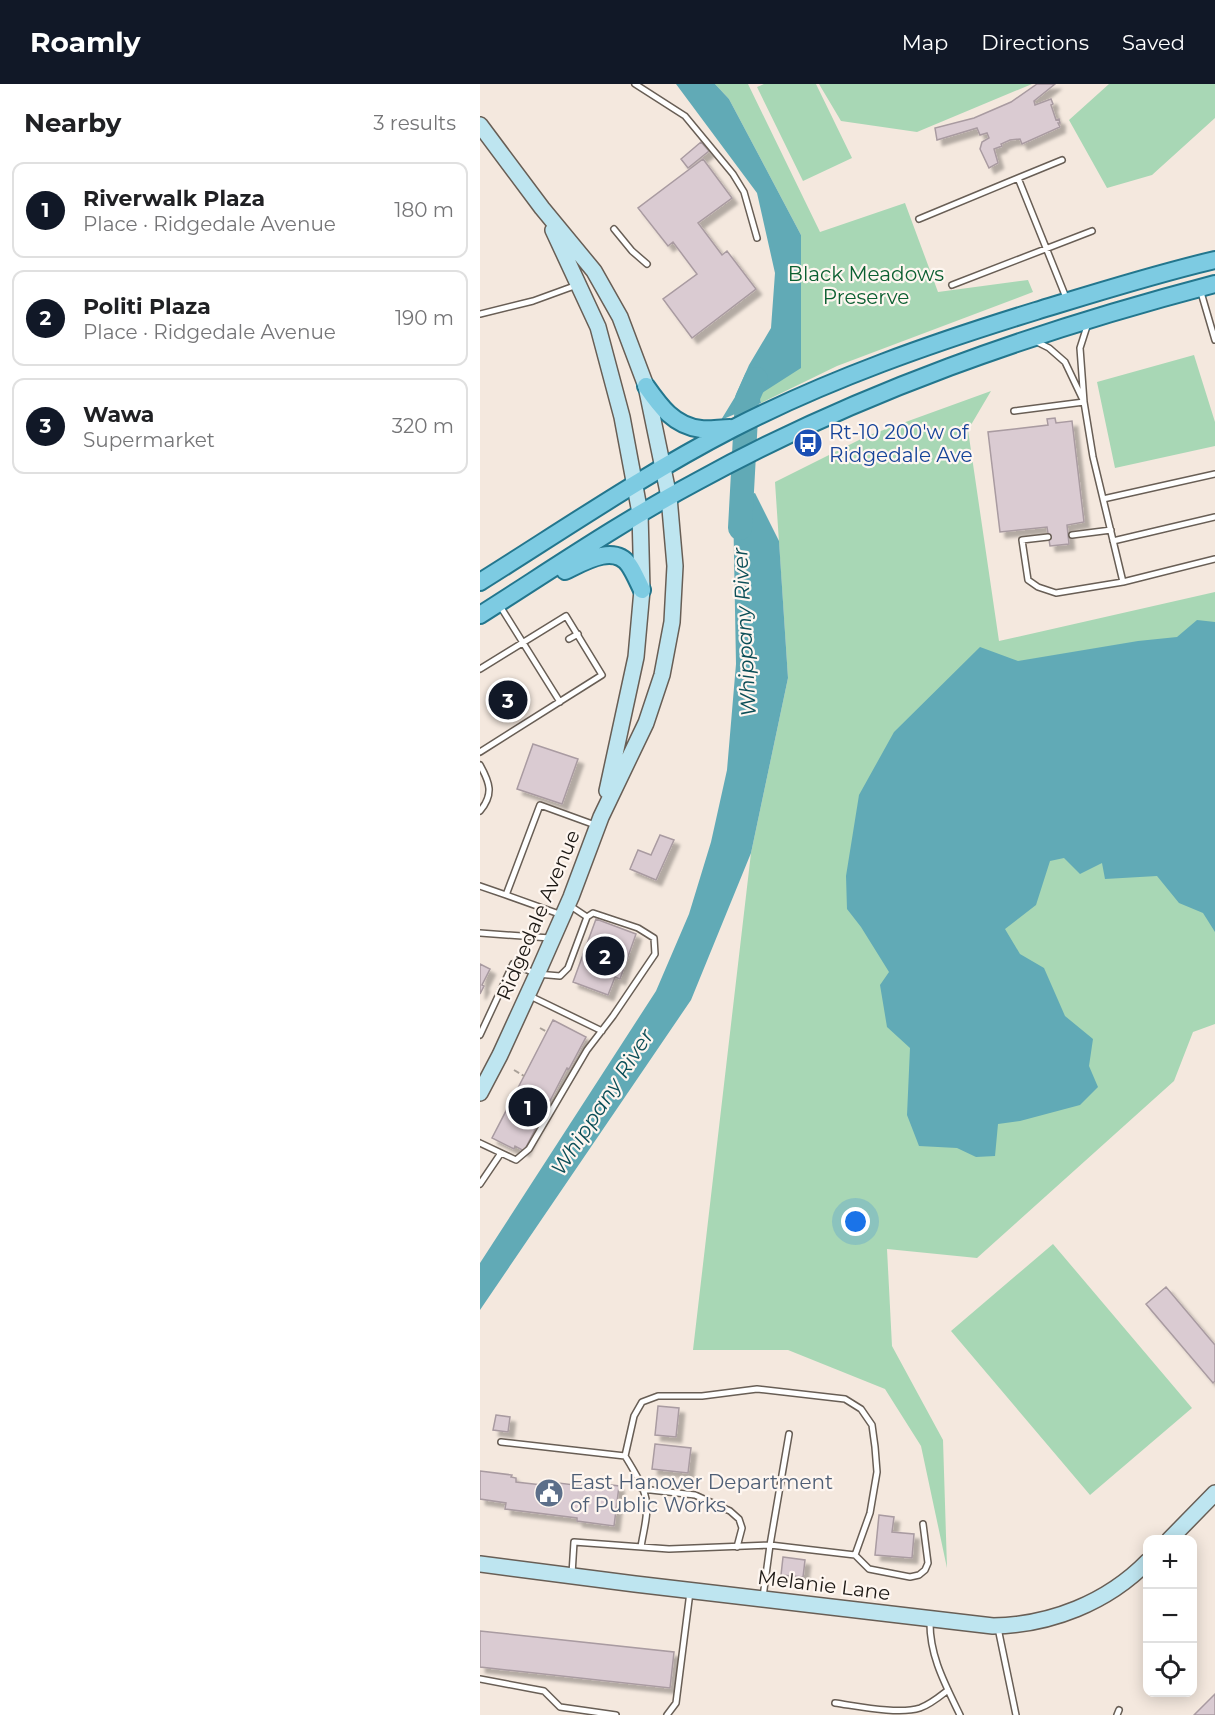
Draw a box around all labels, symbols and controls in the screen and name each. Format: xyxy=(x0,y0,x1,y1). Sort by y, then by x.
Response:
text: Roamly xyxy=(30,25,140,59)
text: Map xyxy=(902,30,948,55)
text: Directions xyxy=(981,30,1089,55)
text: Saved xyxy=(1122,30,1185,55)
text: Nearby xyxy=(24,107,121,139)
text: 3 results xyxy=(373,111,456,135)
text: Riverwalk Plaza xyxy=(83,185,265,212)
text: 1 xyxy=(42,198,49,222)
text: 180 m xyxy=(394,198,454,222)
text: Place · Ridgedale Avenue xyxy=(83,212,336,236)
park label: Black Meadows Preserve xyxy=(788,262,944,309)
text: Politi Plaza xyxy=(83,293,211,320)
text: 2 xyxy=(40,306,51,330)
text: 190 m xyxy=(395,306,454,330)
text: Place · Ridgedale Avenue xyxy=(83,320,336,344)
text: Wawa xyxy=(83,401,154,428)
text: 3 xyxy=(40,414,51,438)
text: 320 m xyxy=(392,414,454,438)
place label: Rt-10 200'w of Ridgedale Ave xyxy=(829,420,973,467)
bus stop icon: Rt-10 200'w of Ridgedale Ave xyxy=(792,427,824,459)
text: Supermarket xyxy=(83,428,215,452)
water label: Whippany River xyxy=(727,546,761,717)
pin: 3 xyxy=(489,678,528,722)
street label: Ridgedale Avenue xyxy=(491,826,585,1004)
pin: 2 xyxy=(586,934,624,978)
water label: Whippany River xyxy=(546,1024,659,1180)
pin: 1 xyxy=(508,1084,548,1130)
your location xyxy=(841,1207,870,1236)
place label: East Hanover Department of Public Works xyxy=(570,1470,833,1517)
public building icon: East Hanover Department of Public Works xyxy=(533,1477,565,1509)
map controls xyxy=(1143,1535,1197,1697)
button: + xyxy=(1143,1535,1197,1589)
street label: Melanie Lane xyxy=(756,1565,892,1605)
button: − xyxy=(1143,1589,1197,1643)
button: locate xyxy=(1143,1643,1197,1697)

